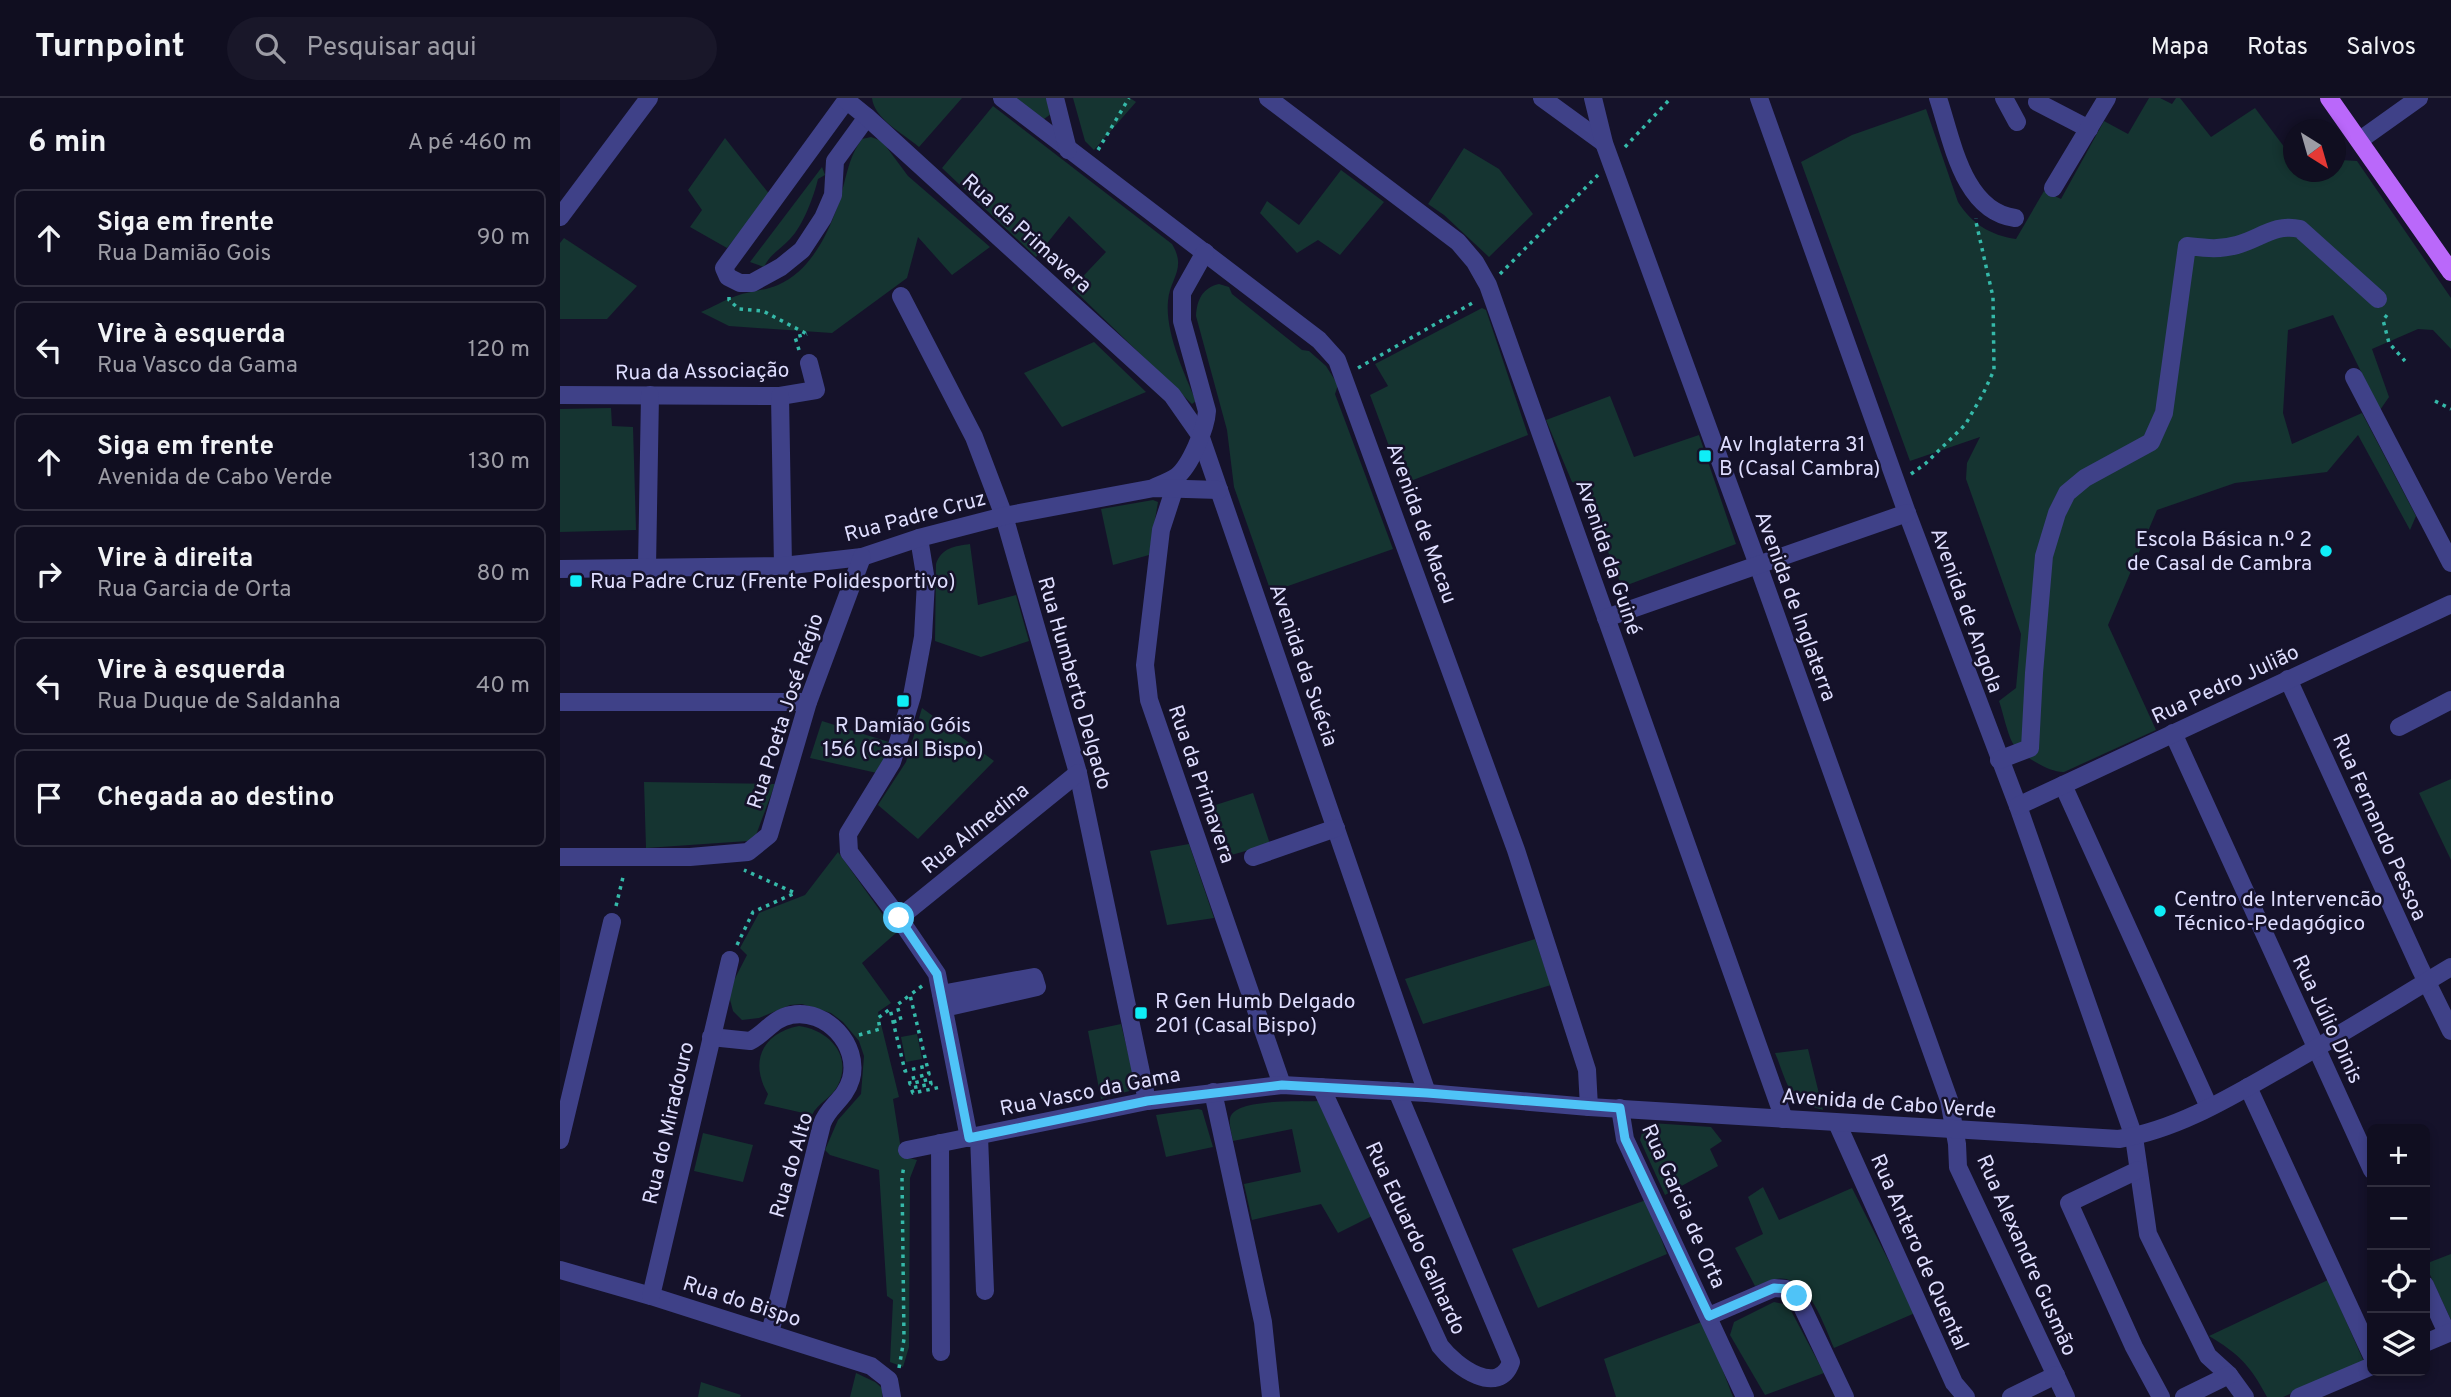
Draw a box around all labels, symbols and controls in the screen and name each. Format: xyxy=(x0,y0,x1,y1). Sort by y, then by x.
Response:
search box xyxy=(227,17,717,80)
text: Turnpoint xyxy=(35,27,185,69)
icon: search xyxy=(251,29,289,67)
text: Pesquisar aqui xyxy=(307,32,477,65)
text: Mapa xyxy=(2151,33,2209,63)
text: Rotas xyxy=(2247,33,2308,63)
text: Salvos xyxy=(2346,33,2416,63)
north arrow xyxy=(2283,119,2346,182)
text: 6 min xyxy=(28,125,106,162)
text: A pé · 460 m xyxy=(408,129,532,158)
street label: Rua da Primavera xyxy=(955,169,1097,300)
text: Siga em frente xyxy=(97,207,274,240)
icon: ahead xyxy=(30,219,68,257)
text: 90 m xyxy=(477,224,530,253)
text: Rua Damião Gois xyxy=(97,240,271,269)
text: Vire à esquerda xyxy=(97,319,285,352)
icon: left xyxy=(30,331,68,369)
text: 120 m xyxy=(468,336,530,365)
text: Rua Vasco da Gama xyxy=(97,352,298,381)
street label: Rua da Associação xyxy=(615,357,789,388)
text: Siga em frente xyxy=(97,431,274,464)
place label: Av Inglaterra 31 B (Casal Cambra) xyxy=(1719,432,1881,483)
street label: Avenida de Macau xyxy=(1379,439,1462,608)
icon: ahead xyxy=(30,443,68,481)
text: 130 m xyxy=(468,448,530,477)
marker: Av Inglaterra 31 B (Casal Cambra) xyxy=(1697,448,1713,464)
text: Avenida de Cabo Verde xyxy=(97,464,332,493)
street label: Avenida da Guiné xyxy=(1568,476,1647,639)
street label: Rua Padre Cruz xyxy=(842,486,989,549)
street label: Avenida de Inglaterra xyxy=(1748,508,1842,705)
street label: Avenida de Angola xyxy=(1923,524,2008,697)
place label: Escola Básica n.º 2 de Casal de Cambra xyxy=(2127,527,2312,578)
text: Vire à direita xyxy=(97,543,253,576)
marker: Escola Básica n.º 2 de Casal de Cambra xyxy=(2318,543,2334,559)
icon: right xyxy=(30,555,68,593)
text: 80 m xyxy=(477,560,530,589)
place label: Rua Padre Cruz (Frente Polidesportivo) xyxy=(590,569,956,596)
marker: Rua Padre Cruz (Frente Polidesportivo) xyxy=(568,573,584,589)
street label: Rua Humberto Delgado xyxy=(1030,574,1117,793)
text: Rua Garcia de Orta xyxy=(97,576,291,605)
street label: Avenida da Suécia xyxy=(1262,580,1343,751)
street label: Rua Poeta José Régio xyxy=(742,610,831,813)
street label: Rua Pedro Julião xyxy=(2148,639,2304,731)
text: Vire à esquerda xyxy=(97,655,285,688)
icon: left xyxy=(30,667,68,705)
text: 40 m xyxy=(476,672,530,701)
text: Rua Duque de Saldanha xyxy=(97,688,341,717)
marker: R Damião Góis 156 (Casal Bispo) xyxy=(895,693,911,709)
street label: Rua da Primavera xyxy=(1161,702,1240,867)
place label: R Damião Góis 156 (Casal Bispo) xyxy=(822,713,984,764)
street label: Rua Fernando Pessoa xyxy=(2325,730,2432,925)
street label: Rua Almedina xyxy=(917,778,1035,881)
icon: arrive xyxy=(30,779,68,817)
text: Chegada ao destino xyxy=(97,782,334,815)
place label: Centro de Intervencão Técnico-Pedagógico xyxy=(2174,887,2383,938)
route start xyxy=(883,902,914,933)
marker: Centro de Intervencão Técnico-Pedagógico xyxy=(2152,903,2168,919)
street label: Rua Júlio Dinis xyxy=(2285,951,2368,1088)
place label: R Gen Humb Delgado 201 (Casal Bispo) xyxy=(1155,989,1356,1040)
marker: R Gen Humb Delgado 201 (Casal Bispo) xyxy=(1133,1005,1149,1021)
street label: Rua do Miradouro xyxy=(638,1039,701,1207)
street label: Rua Vasco da Gama xyxy=(998,1062,1183,1123)
street label: Avenida de Cabo Verde xyxy=(1781,1084,1997,1125)
street label: Rua do Alto xyxy=(765,1110,820,1221)
street label: Rua Garcia de Orta xyxy=(1634,1120,1731,1293)
map controls xyxy=(2367,1124,2430,1376)
button: + xyxy=(2367,1124,2430,1187)
street label: Rua Eduardo Galhardo xyxy=(1358,1138,1471,1340)
street label: Rua Antero de Quental xyxy=(1863,1150,1974,1355)
street label: Rua Alexandre Gusmão xyxy=(1969,1151,2082,1360)
button: − xyxy=(2367,1187,2430,1250)
button: locate xyxy=(2367,1250,2430,1313)
street label: Rua do Bispo xyxy=(679,1271,804,1334)
route end xyxy=(1781,1280,1812,1311)
button: layers xyxy=(2367,1313,2430,1376)

